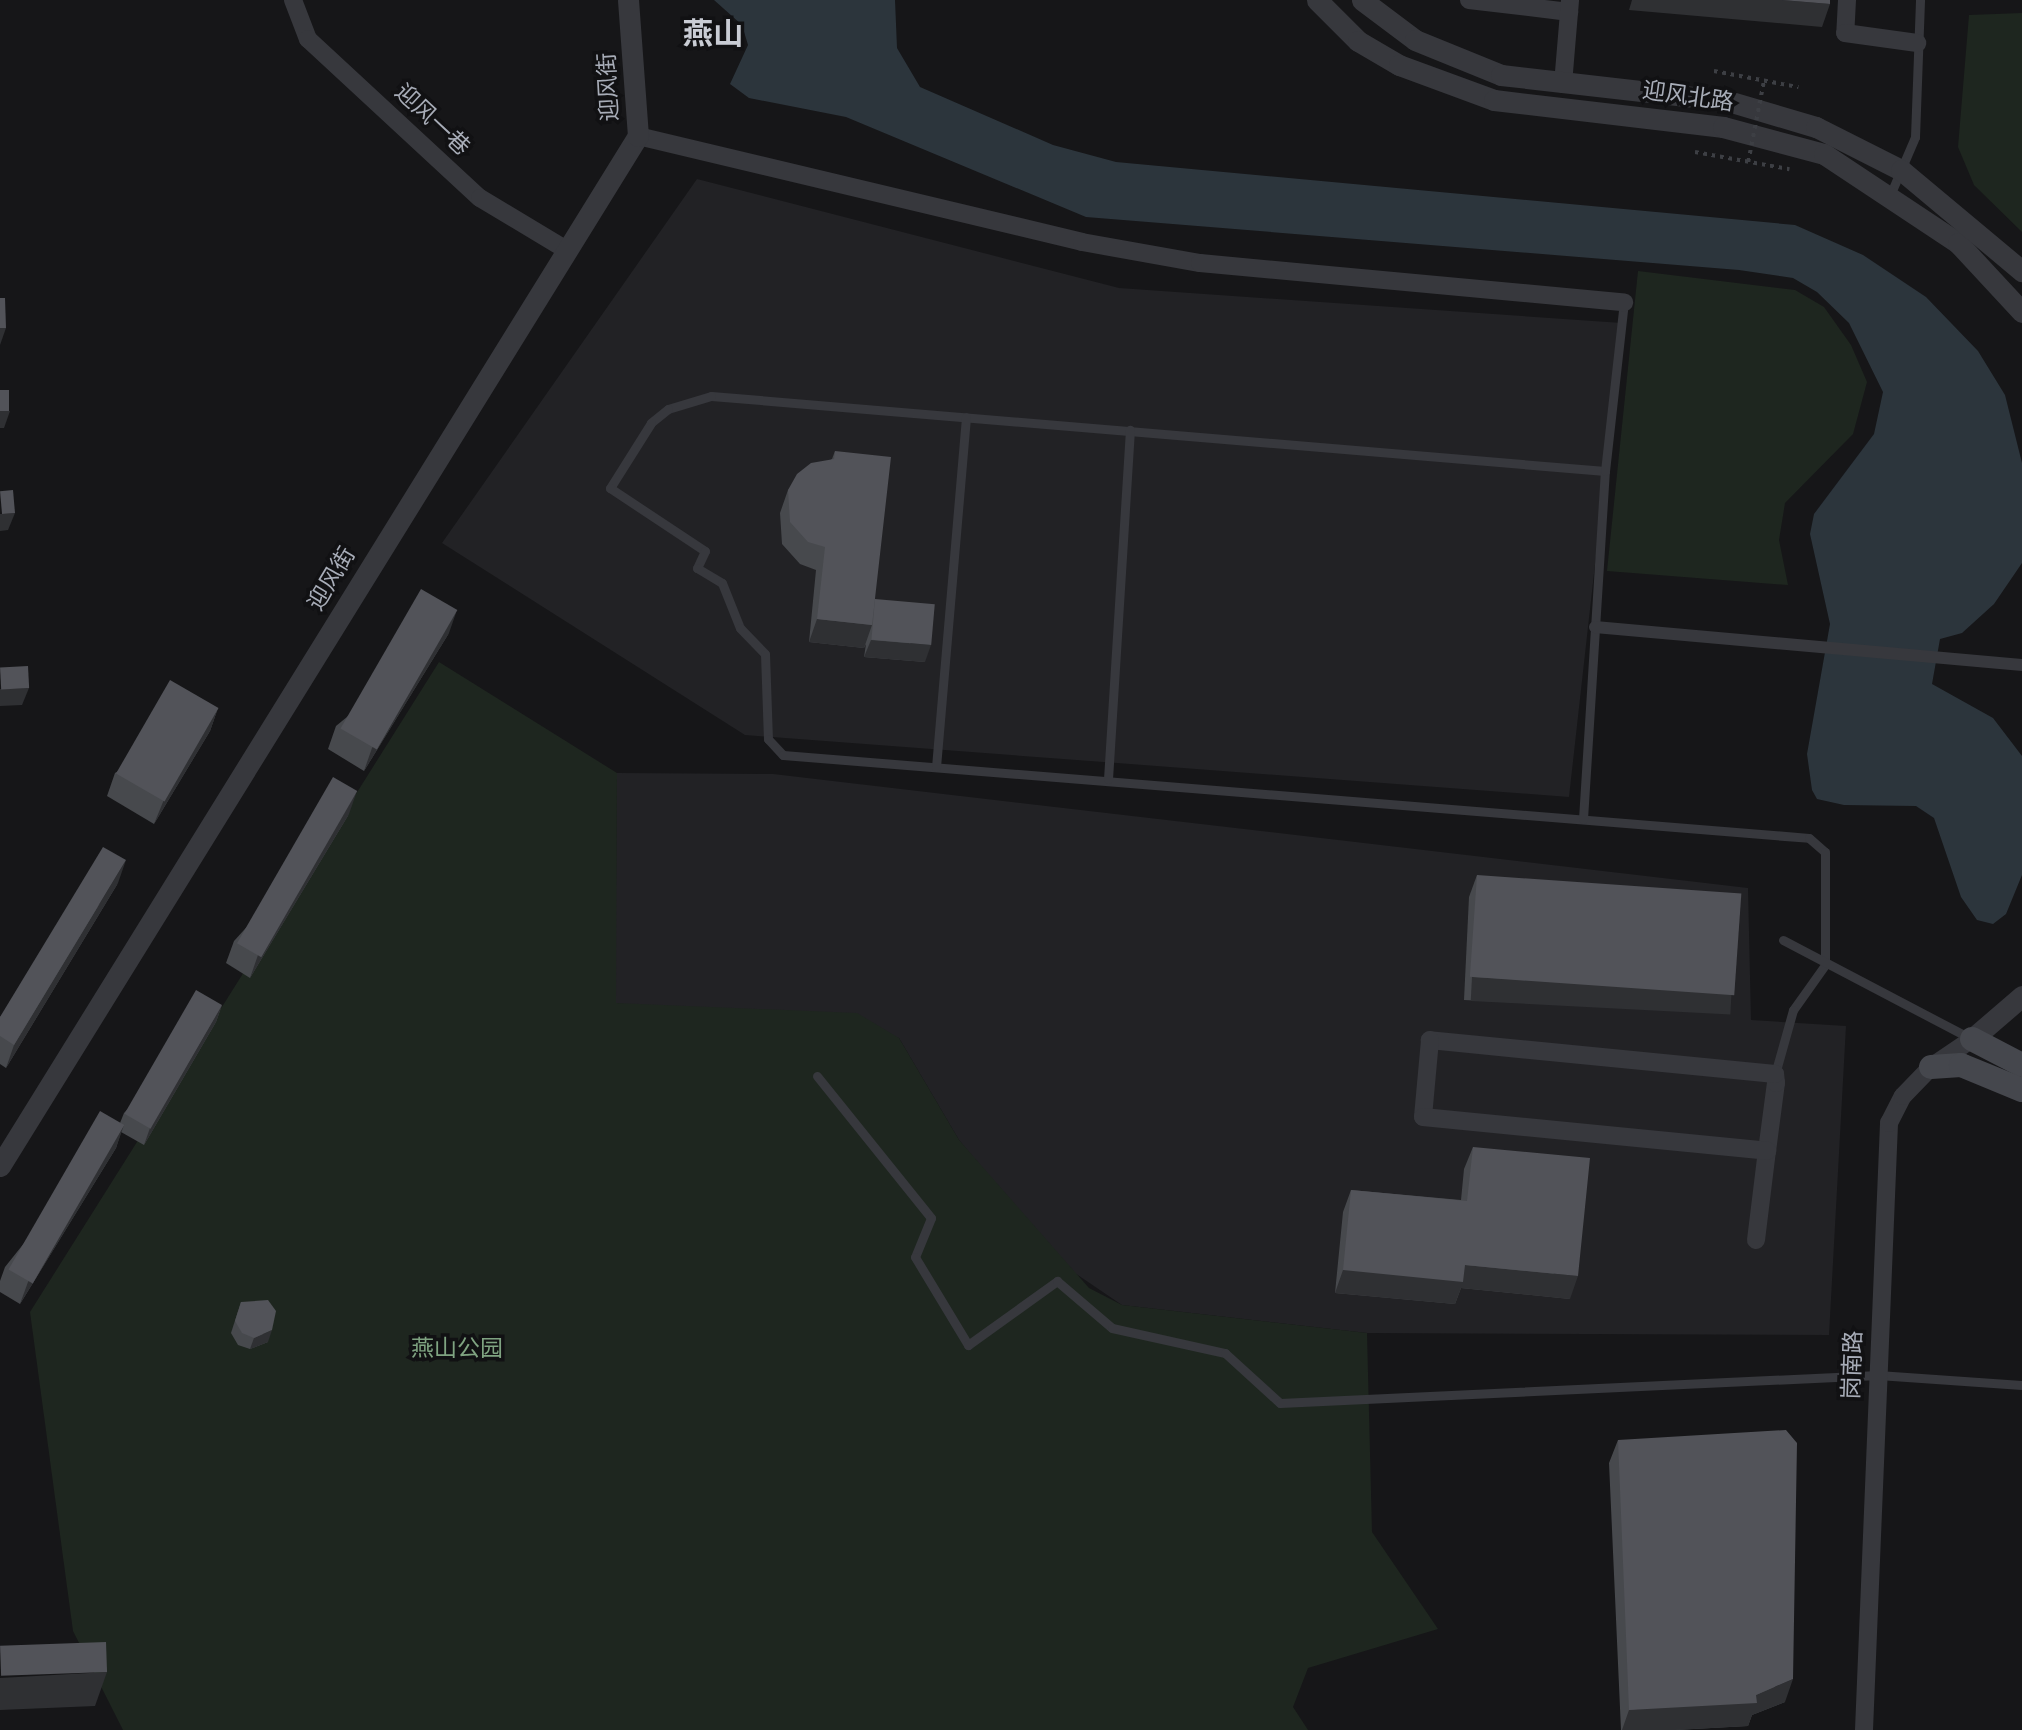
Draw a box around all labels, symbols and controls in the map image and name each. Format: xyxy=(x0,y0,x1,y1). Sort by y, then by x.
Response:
district label: 燕山 xyxy=(683,16,743,52)
street label: 迎风街 xyxy=(593,52,625,122)
street label: 迎风北路 xyxy=(1641,77,1735,117)
street label: 迎风一巷 xyxy=(389,79,475,161)
street label: 迎风街 xyxy=(302,542,362,616)
street label: 岗南路 xyxy=(1838,1330,1868,1400)
park label: 燕山公园 xyxy=(411,1335,503,1363)

